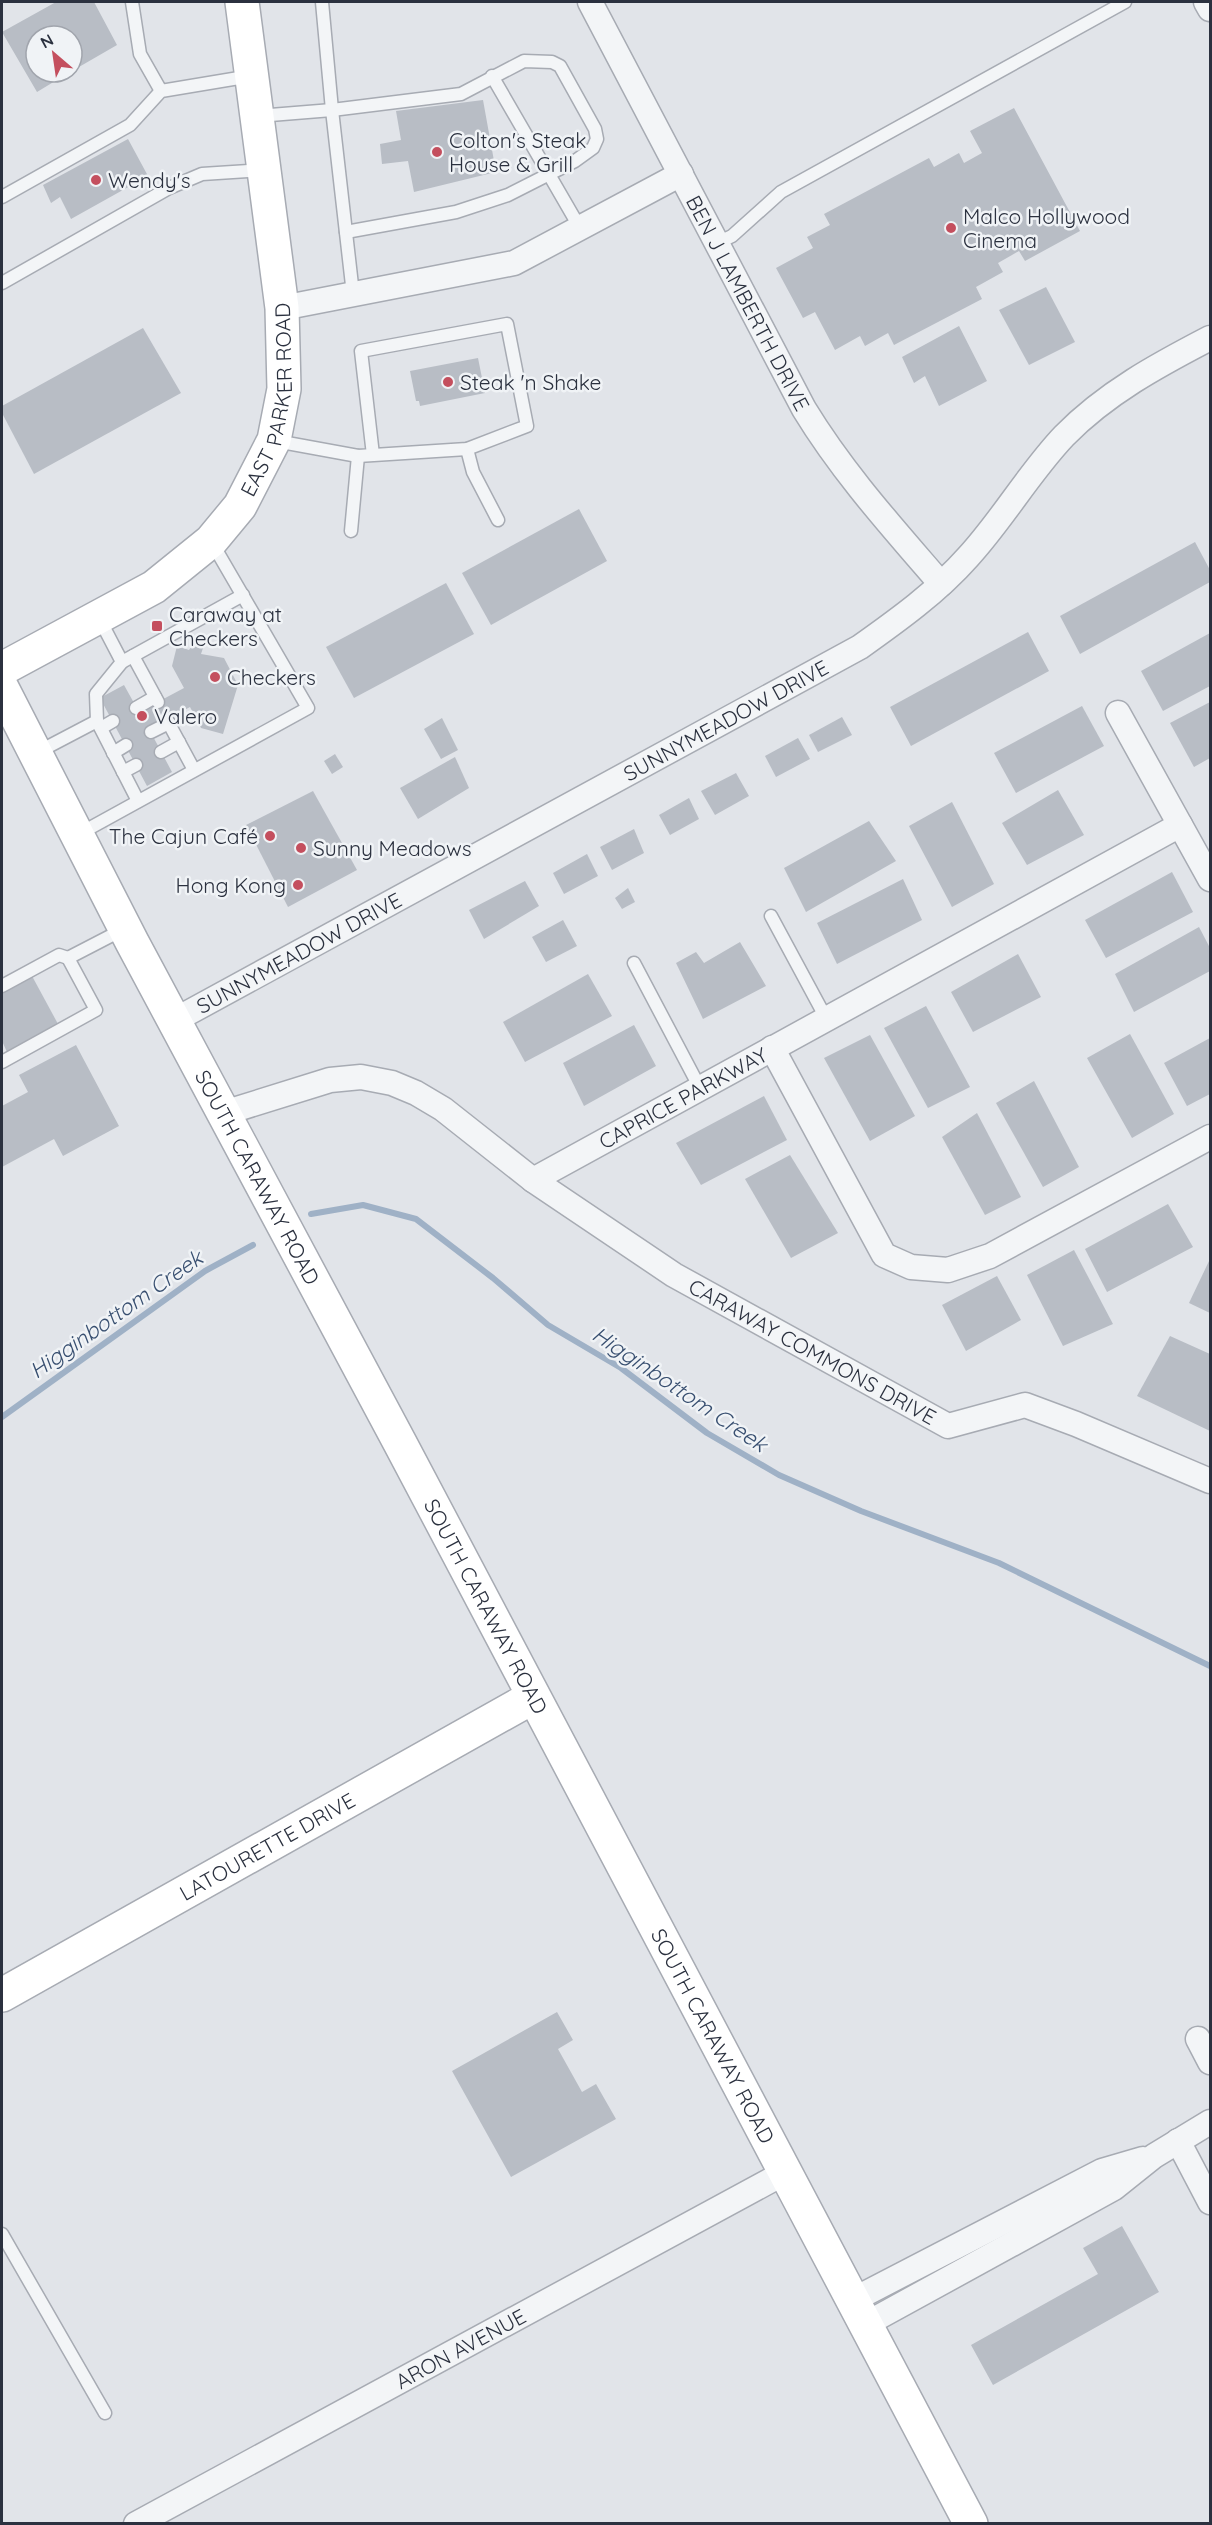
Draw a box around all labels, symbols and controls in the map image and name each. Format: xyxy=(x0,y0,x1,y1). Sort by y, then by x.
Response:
north arrow xyxy=(24,24,84,84)
text: N xyxy=(37,29,57,52)
place label: Colton's Steak House & Grill xyxy=(449,127,586,177)
marker: Colton's Steak House & Grill xyxy=(430,145,444,159)
place label: Wendy's xyxy=(108,167,191,193)
marker: Wendy's xyxy=(89,173,103,187)
street label: BEN J LAMBERTH DRIVE xyxy=(681,191,816,415)
place label: Malco Hollywood Cinema xyxy=(963,203,1130,253)
marker: Malco Hollywood Cinema xyxy=(944,221,958,235)
street label: EAST PARKER ROAD xyxy=(234,303,297,501)
place label: Steak 'n Shake xyxy=(460,369,601,395)
marker: Steak 'n Shake xyxy=(441,375,455,389)
place label: Caraway at Checkers xyxy=(169,601,282,651)
marker: Caraway at Checkers xyxy=(150,619,164,633)
street label: SUNNYMEADOW DRIVE xyxy=(619,654,833,786)
place label: Checkers xyxy=(227,664,316,690)
marker: Checkers xyxy=(208,670,222,684)
place label: Valero xyxy=(154,703,217,729)
marker: Valero xyxy=(135,709,149,723)
place label: The Cajun Café xyxy=(109,823,258,849)
marker: The Cajun Café xyxy=(263,829,277,843)
place label: Sunny Meadows xyxy=(313,835,472,861)
marker: Sunny Meadows xyxy=(294,841,308,855)
place label: Hong Kong xyxy=(176,872,286,898)
marker: Hong Kong xyxy=(291,878,305,892)
street label: SUNNYMEADOW DRIVE xyxy=(192,886,406,1019)
street label: CAPRICE PARKWAY xyxy=(594,1041,772,1154)
street label: SOUTH CARAWAY ROAD xyxy=(190,1065,326,1289)
water label: Higginbottom Creek xyxy=(24,1242,210,1384)
street label: CARAWAY COMMONS DRIVE xyxy=(684,1273,941,1430)
water label: Higginbottom Creek xyxy=(587,1320,775,1459)
street label: SOUTH CARAWAY ROAD xyxy=(419,1494,554,1718)
street label: LATOURETTE DRIVE xyxy=(175,1787,359,1906)
street label: SOUTH CARAWAY ROAD xyxy=(646,1924,781,2148)
street label: ARON AVENUE xyxy=(391,2302,530,2394)

